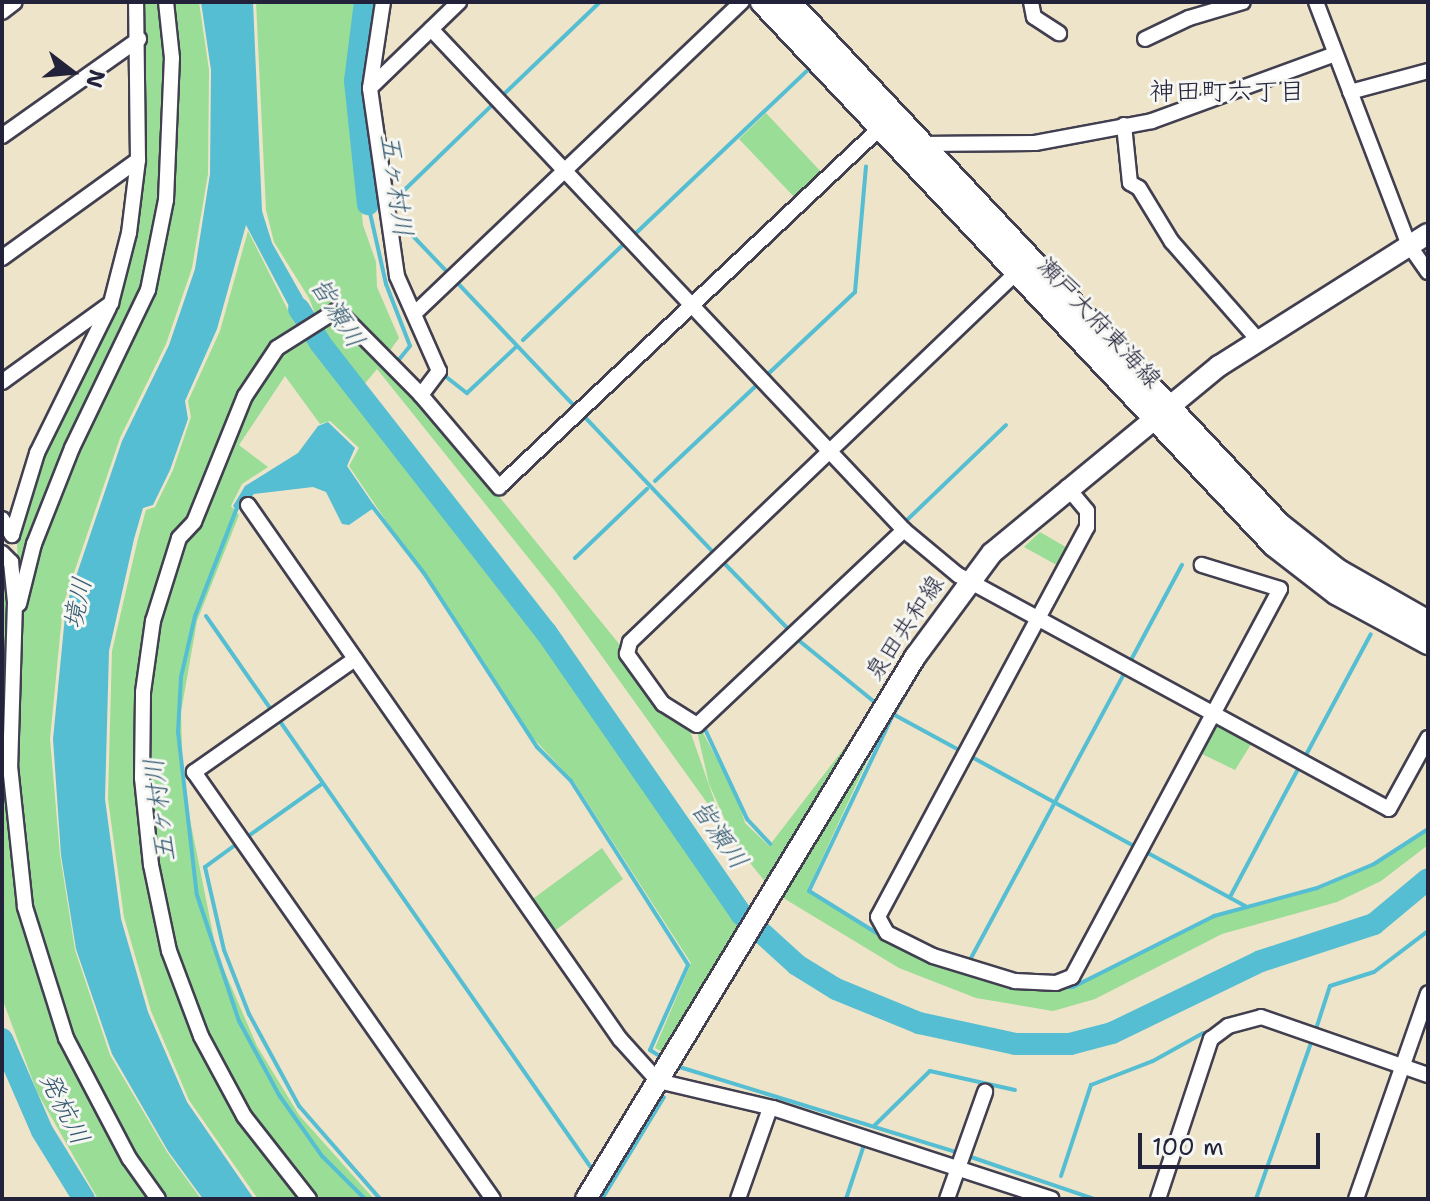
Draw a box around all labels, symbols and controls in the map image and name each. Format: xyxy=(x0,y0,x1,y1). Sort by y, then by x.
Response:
north arrow xyxy=(32,32,112,112)
text: N xyxy=(79,66,112,91)
district label: 神田町六丁目 xyxy=(1149,75,1305,107)
water label: 五ヶ村川 xyxy=(374,131,420,239)
street label: 瀬戸大府東海線 xyxy=(1031,252,1167,394)
water label: 皆瀬川 xyxy=(304,271,372,353)
street label: 泉田共和線 xyxy=(860,570,950,686)
water label: 境川 xyxy=(56,574,98,632)
water label: 五ヶ村川 xyxy=(137,756,181,864)
water label: 皆瀬川 xyxy=(685,793,755,875)
water label: 発杭川 xyxy=(33,1066,97,1150)
scale bar xyxy=(1142,1117,1324,1167)
text: 100 m xyxy=(1152,1131,1224,1163)

